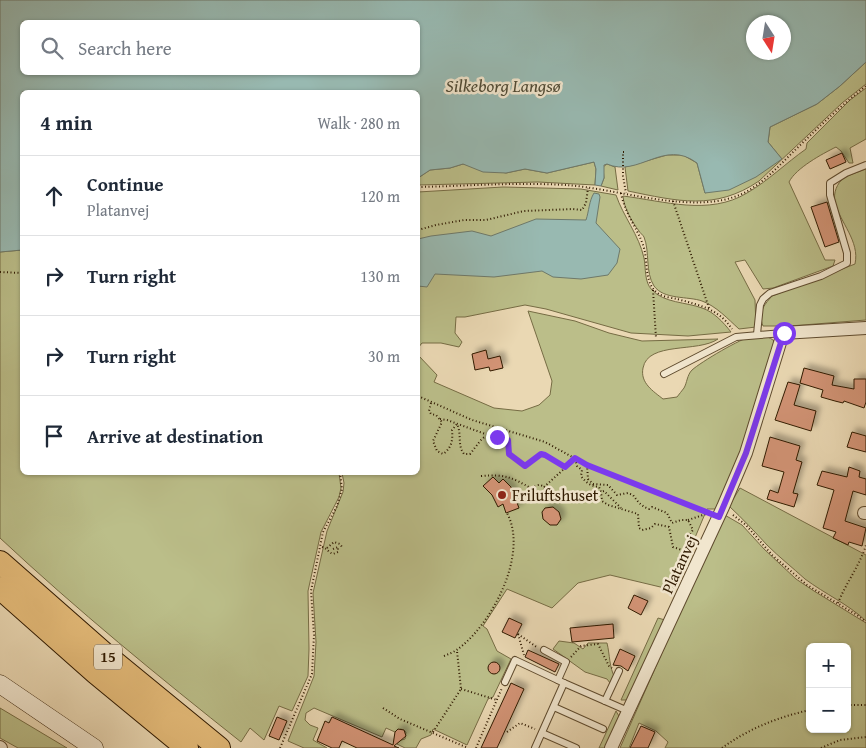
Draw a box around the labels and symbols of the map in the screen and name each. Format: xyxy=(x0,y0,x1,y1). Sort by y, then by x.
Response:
north arrow xyxy=(746,15,791,60)
water label: Silkeborg Langsø xyxy=(446,72,561,99)
route start xyxy=(773,322,796,345)
route end xyxy=(486,426,509,449)
place label: Friluftshuset xyxy=(512,483,599,507)
marker: Friluftshuset xyxy=(496,489,508,501)
street label: Platanvej xyxy=(655,531,703,597)
road number: 15 xyxy=(94,644,122,670)

